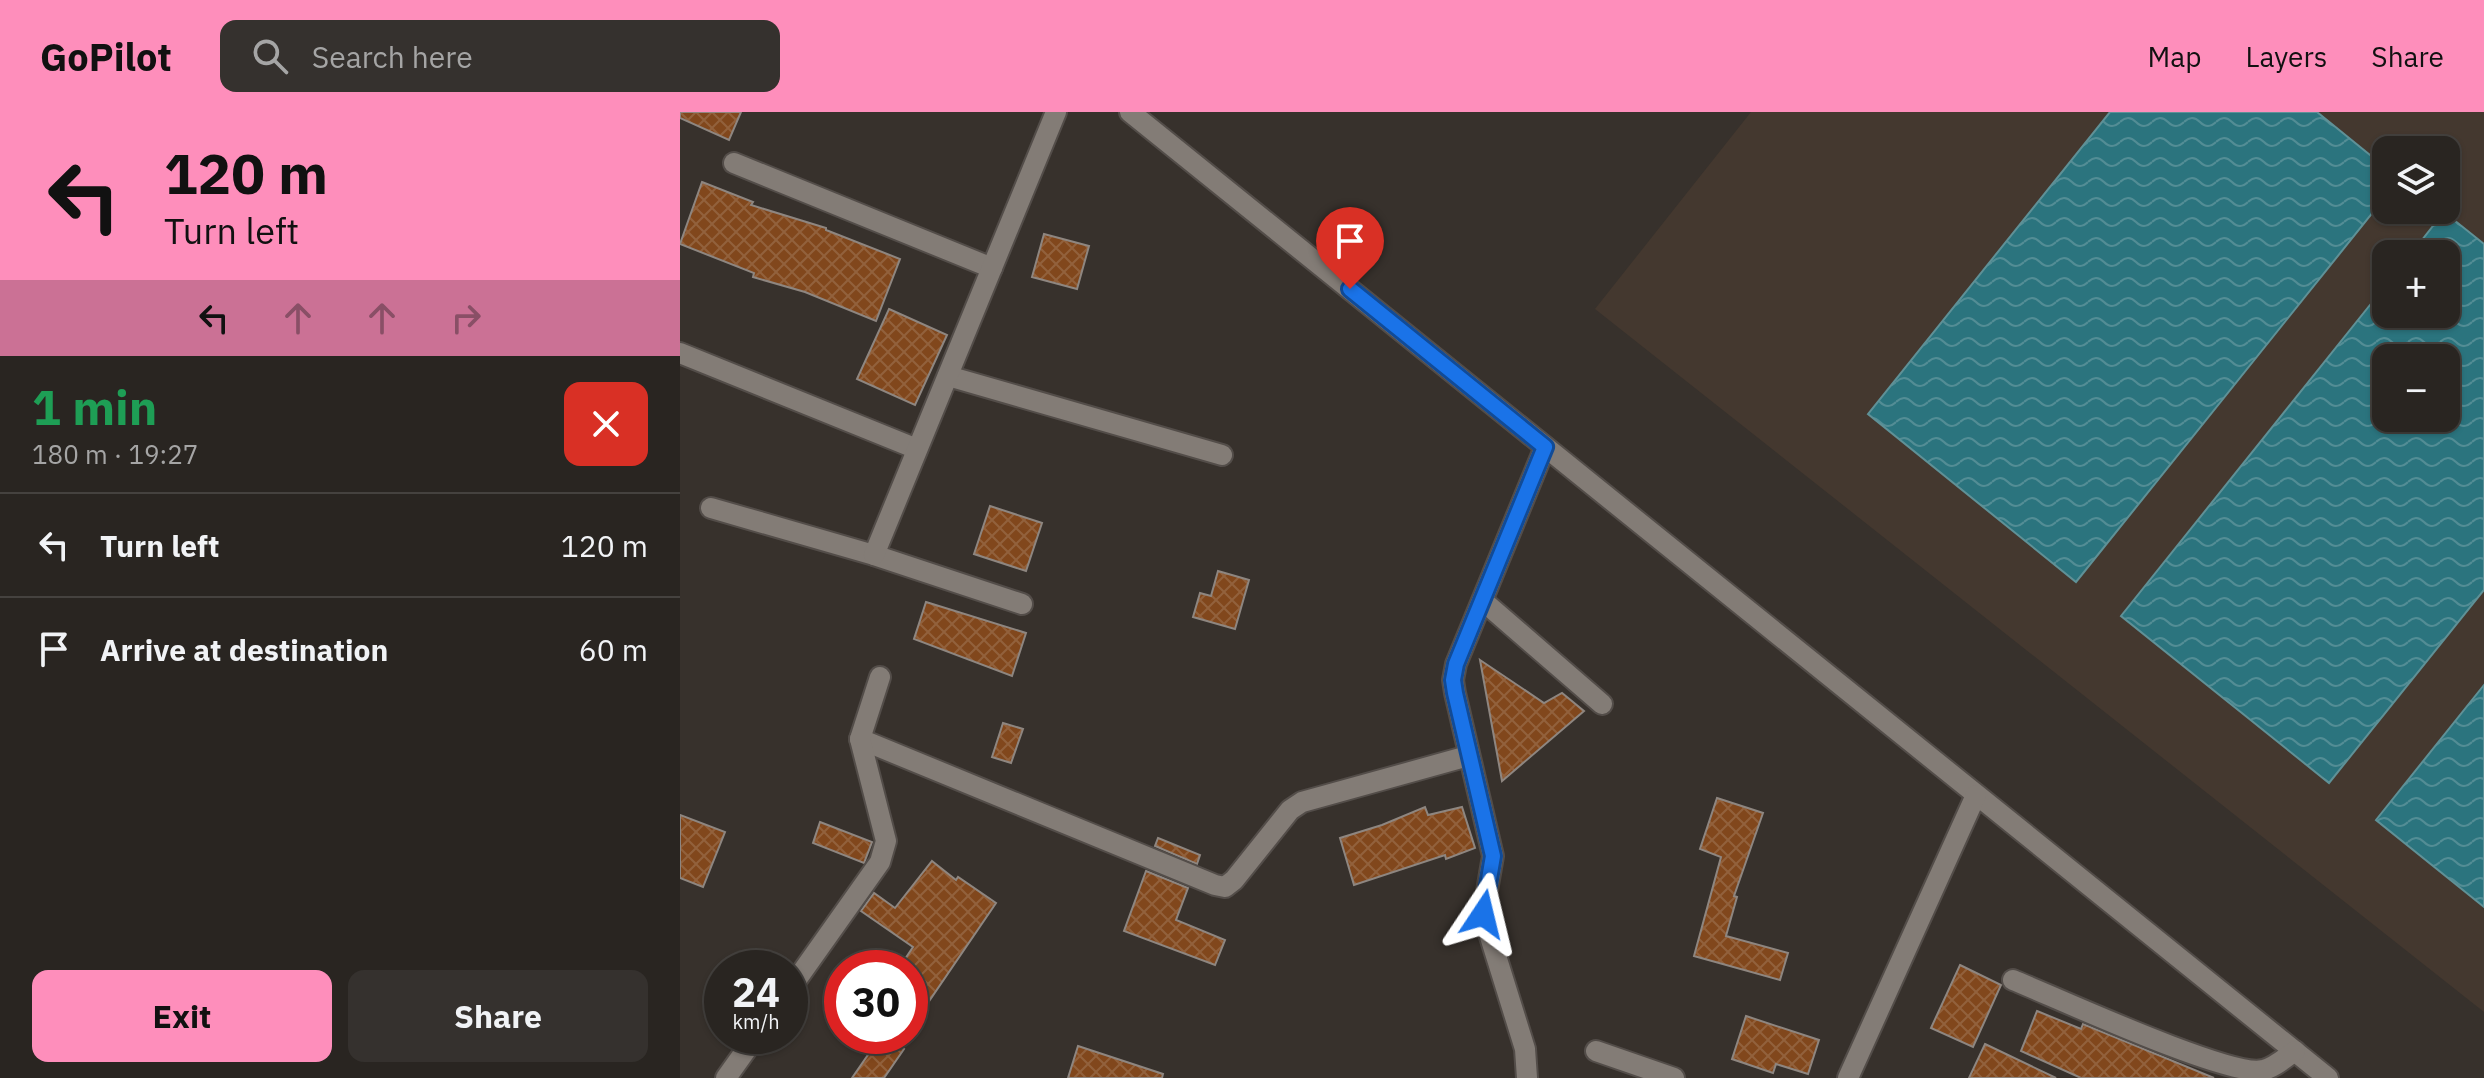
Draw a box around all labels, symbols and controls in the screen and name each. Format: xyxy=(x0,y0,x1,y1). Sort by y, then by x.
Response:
search box xyxy=(220,20,780,92)
text: GoPilot xyxy=(40,32,172,81)
icon: search xyxy=(248,34,292,78)
text: Search here xyxy=(312,37,473,76)
text: Map xyxy=(2147,38,2201,75)
text: Layers xyxy=(2245,38,2327,75)
text: Share xyxy=(2371,38,2444,75)
map controls xyxy=(2372,136,2460,432)
button: layers xyxy=(2372,136,2460,224)
text: 120 m xyxy=(164,137,328,209)
icon: left xyxy=(32,144,136,248)
text: Turn left xyxy=(164,207,299,254)
pin xyxy=(1316,207,1384,289)
icon: arrive xyxy=(1328,219,1372,263)
button: + xyxy=(2372,240,2460,328)
icon: left xyxy=(192,296,236,340)
icon: ahead xyxy=(276,296,320,340)
icon: ahead xyxy=(360,296,404,340)
icon: right xyxy=(444,296,488,340)
button: − xyxy=(2372,344,2460,432)
text: 1 min xyxy=(32,376,157,438)
button: close xyxy=(564,382,648,466)
text: 180 m · 19:27 xyxy=(32,437,198,471)
icon: left xyxy=(32,523,76,567)
text: Turn left xyxy=(100,526,219,565)
text: 120 m xyxy=(561,526,648,565)
icon: arrive xyxy=(32,627,76,671)
text: Arrive at destination xyxy=(100,630,388,669)
text: 60 m xyxy=(579,630,648,669)
position arrow xyxy=(1441,872,1525,956)
speed limit sign: 30 xyxy=(824,950,928,1054)
text: 24 xyxy=(732,966,780,1018)
button: Exit xyxy=(32,970,332,1062)
button: Share xyxy=(348,970,648,1062)
text: km/h xyxy=(732,1008,780,1035)

